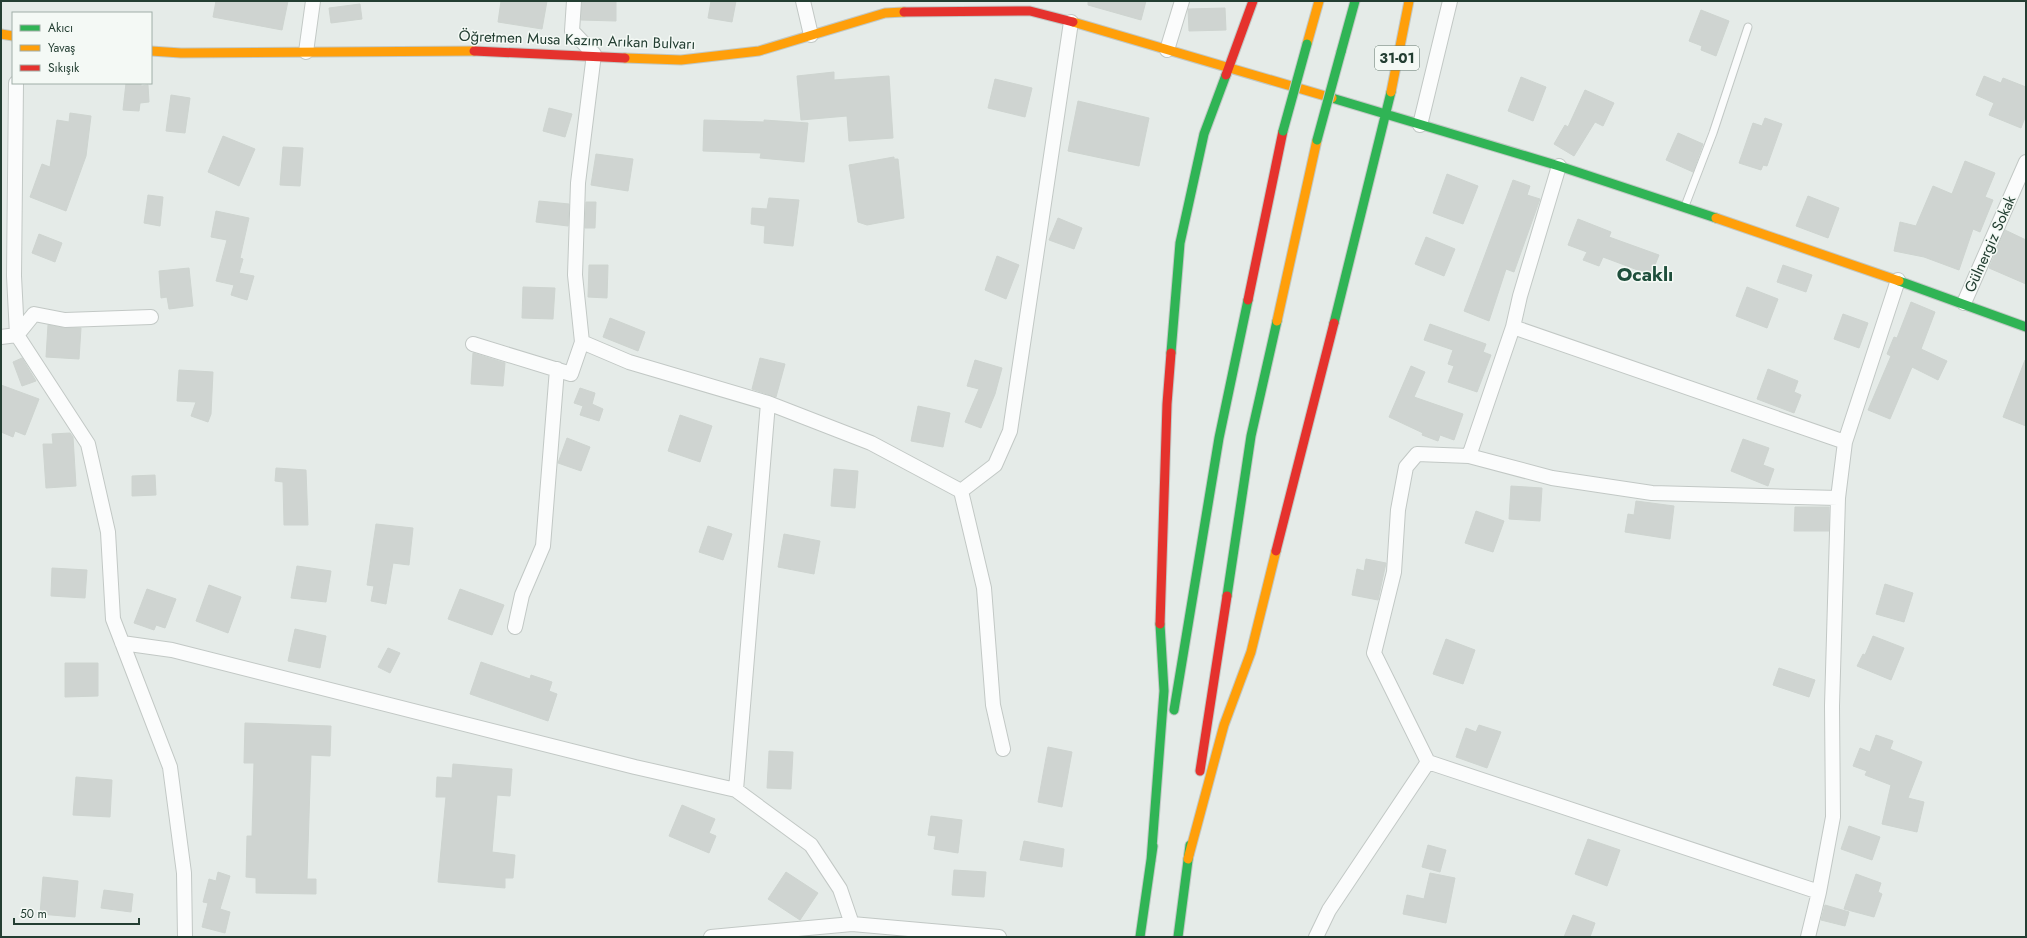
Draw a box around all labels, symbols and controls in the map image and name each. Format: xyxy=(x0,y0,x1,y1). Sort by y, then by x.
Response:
legend xyxy=(12,12,152,84)
text: Akıcı xyxy=(48,19,73,37)
street label: Öğretmen Musa Kazım Arıkan Bulvarı xyxy=(458,25,696,55)
text: Yavaş xyxy=(48,39,75,57)
road number: 31-01 xyxy=(1375,46,1419,70)
text: Sıkışık xyxy=(48,59,80,77)
street label: Gülnergiz Sokak xyxy=(1959,192,2021,296)
district label: Ocaklı xyxy=(1617,261,1673,288)
scale bar xyxy=(14,900,139,926)
text: 50 m xyxy=(20,905,47,923)

